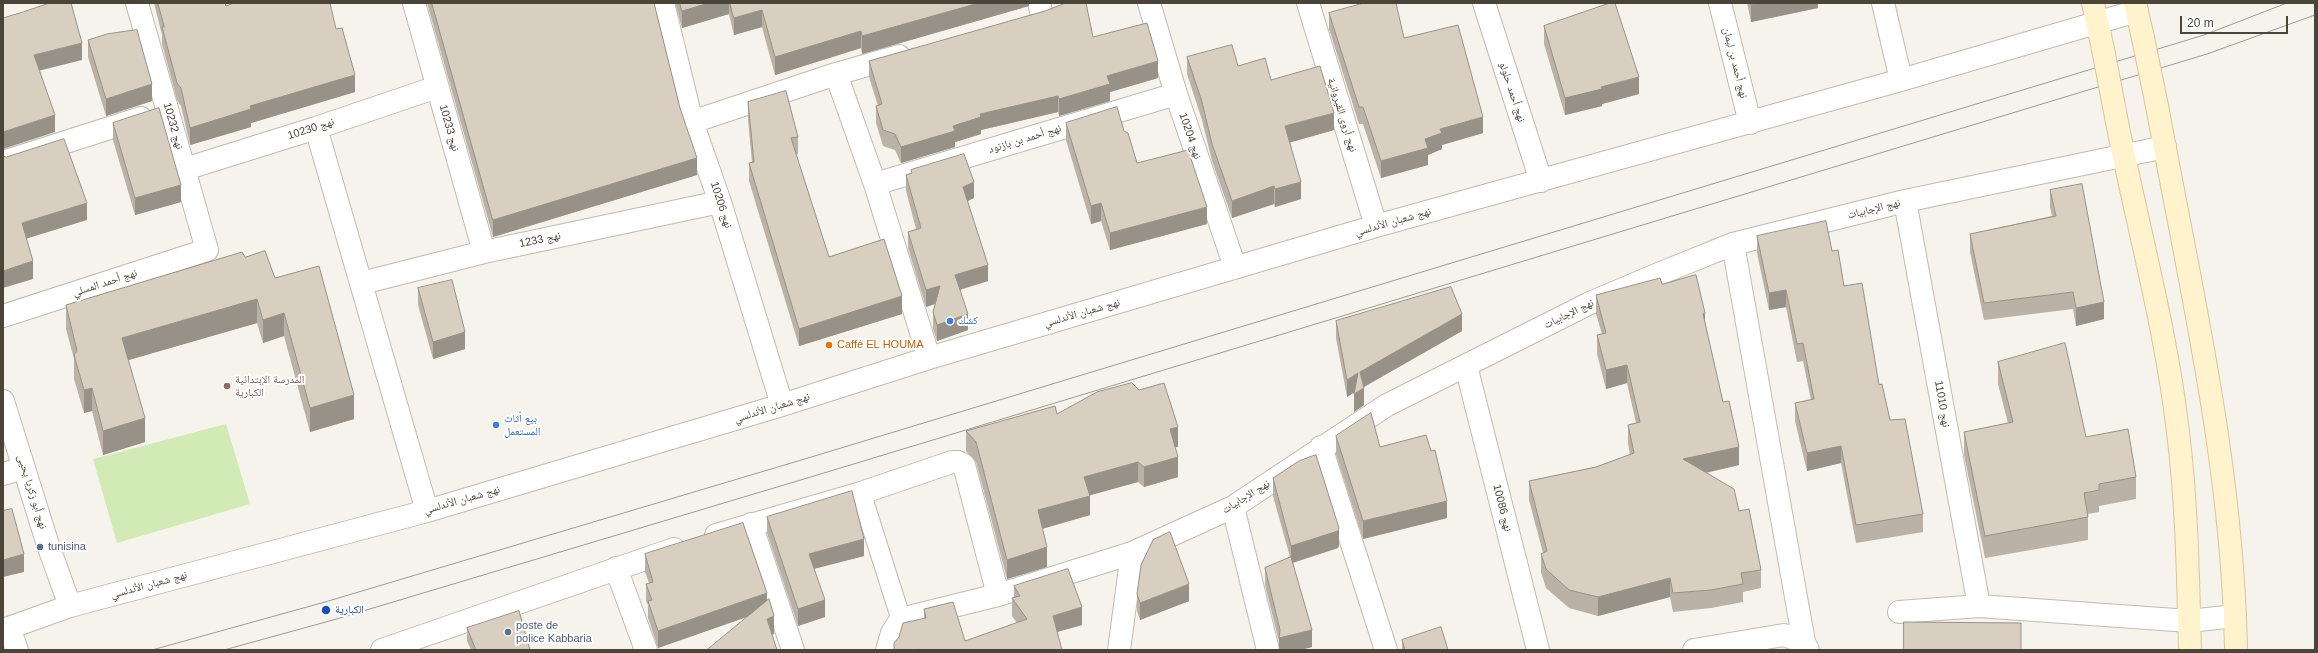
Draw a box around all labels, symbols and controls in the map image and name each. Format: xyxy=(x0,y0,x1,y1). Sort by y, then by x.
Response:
scale bar xyxy=(2182,8,2290,34)
text: 20 m xyxy=(2187,16,2214,30)
street label: نهج أحمد بن ليمان xyxy=(1720,26,1750,100)
street label: نهج أحمد حلولو xyxy=(1496,60,1528,124)
street label: نهج أروى القيروانية xyxy=(1324,76,1360,154)
street label: نهج 10232 xyxy=(160,101,186,151)
street label: نهج 10233 xyxy=(436,103,462,153)
street label: نهج 10204 xyxy=(1176,111,1204,161)
street label: نهج 10230 xyxy=(286,115,336,143)
street label: نهج أحمد بن بازنود xyxy=(987,122,1063,156)
street label: نهج 10206 xyxy=(707,180,735,230)
street label: نهج الإجابيات xyxy=(1846,196,1902,222)
street label: نهج شعبان الأندلسي xyxy=(1353,205,1433,239)
street label: نهج 1233 xyxy=(518,229,562,251)
street label: نهج أحمد المسلي xyxy=(71,266,139,300)
street label: نهج شعبان الأندلسي xyxy=(1042,296,1122,330)
street label: نهج الإجابيات xyxy=(1542,296,1596,332)
place label: كشك xyxy=(958,314,978,328)
marker: كشك xyxy=(945,316,955,326)
place label: Caffé EL HOUMA xyxy=(837,338,924,352)
marker: Caffé EL HOUMA xyxy=(824,340,834,350)
place label: المدرسة الإبتدائية الكبارية xyxy=(235,373,304,399)
street label: نهج 11010 xyxy=(1931,380,1953,428)
marker: المدرسة الإبتدائية الكبارية xyxy=(222,381,232,391)
street label: نهج شعبان الأندلسي xyxy=(732,390,812,426)
place label: بيع أثاث المستعمل xyxy=(504,412,540,438)
marker: بيع أثاث المستعمل xyxy=(491,420,501,430)
street label: نهج أبو زكريا يحيى xyxy=(14,453,50,531)
street label: نهج الإجابيات xyxy=(1220,477,1272,517)
street label: نهج شعبان الأندلسي xyxy=(422,483,502,517)
street label: نهج 10086 xyxy=(1490,483,1514,533)
place label: tunisina xyxy=(48,540,86,554)
marker: tunisina xyxy=(35,542,45,552)
street label: نهج شعبان الأندلسي xyxy=(109,568,189,602)
place label: الكبارية xyxy=(335,603,364,617)
marker: الكبارية xyxy=(320,604,332,616)
place label: poste de police Kabbaria xyxy=(516,619,592,645)
marker: poste de police Kabbaria xyxy=(503,627,513,637)

